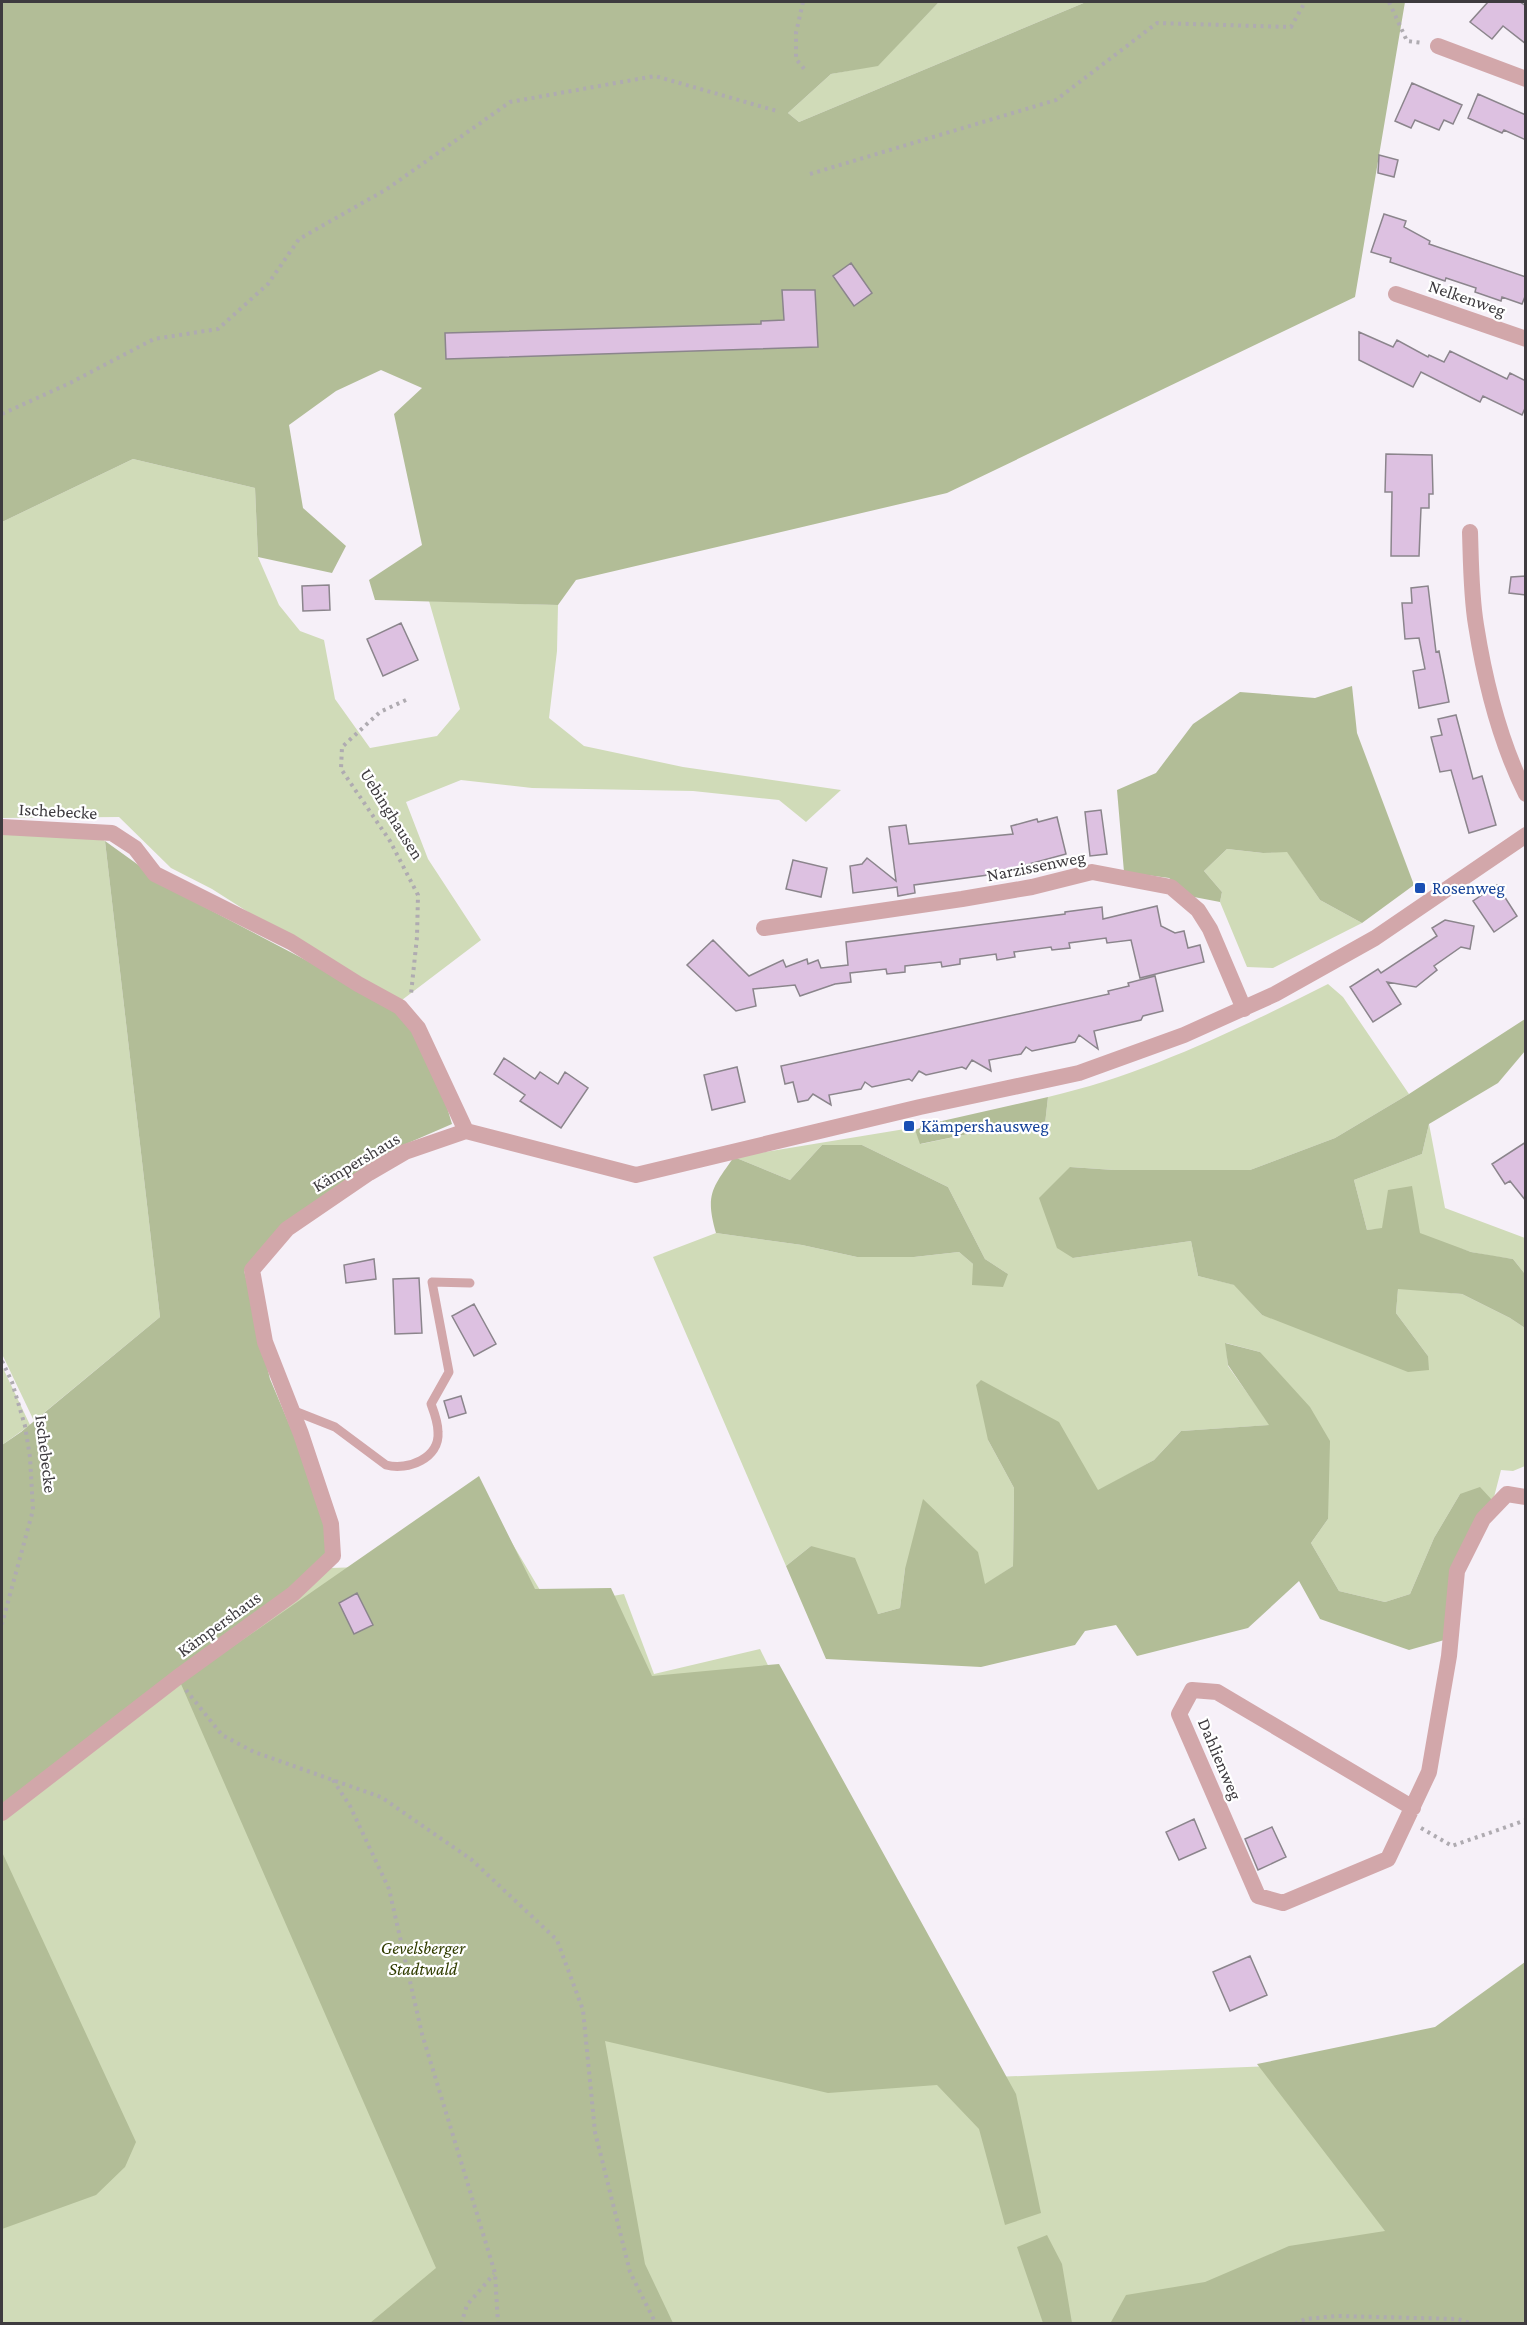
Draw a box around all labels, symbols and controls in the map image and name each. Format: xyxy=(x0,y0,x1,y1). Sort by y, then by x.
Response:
street label: Nelkenweg xyxy=(1426,276,1508,321)
street label: Uebinghausen xyxy=(356,765,428,864)
street label: Ischebecke xyxy=(18,799,98,823)
street label: Narzissenweg xyxy=(985,847,1087,885)
place label: Rosenweg xyxy=(1432,878,1505,898)
marker: Rosenweg xyxy=(1413,881,1427,895)
place label: Kämpershausweg xyxy=(921,1116,1049,1136)
marker: Kämpershausweg xyxy=(902,1119,916,1133)
street label: Kämpershaus xyxy=(309,1128,403,1196)
street label: Ischebecke xyxy=(31,1414,61,1494)
street label: Kämpershaus xyxy=(173,1587,265,1661)
street label: Dahlienweg xyxy=(1194,1715,1246,1803)
park label: Gevelsberger Stadtwald xyxy=(381,1938,466,1979)

